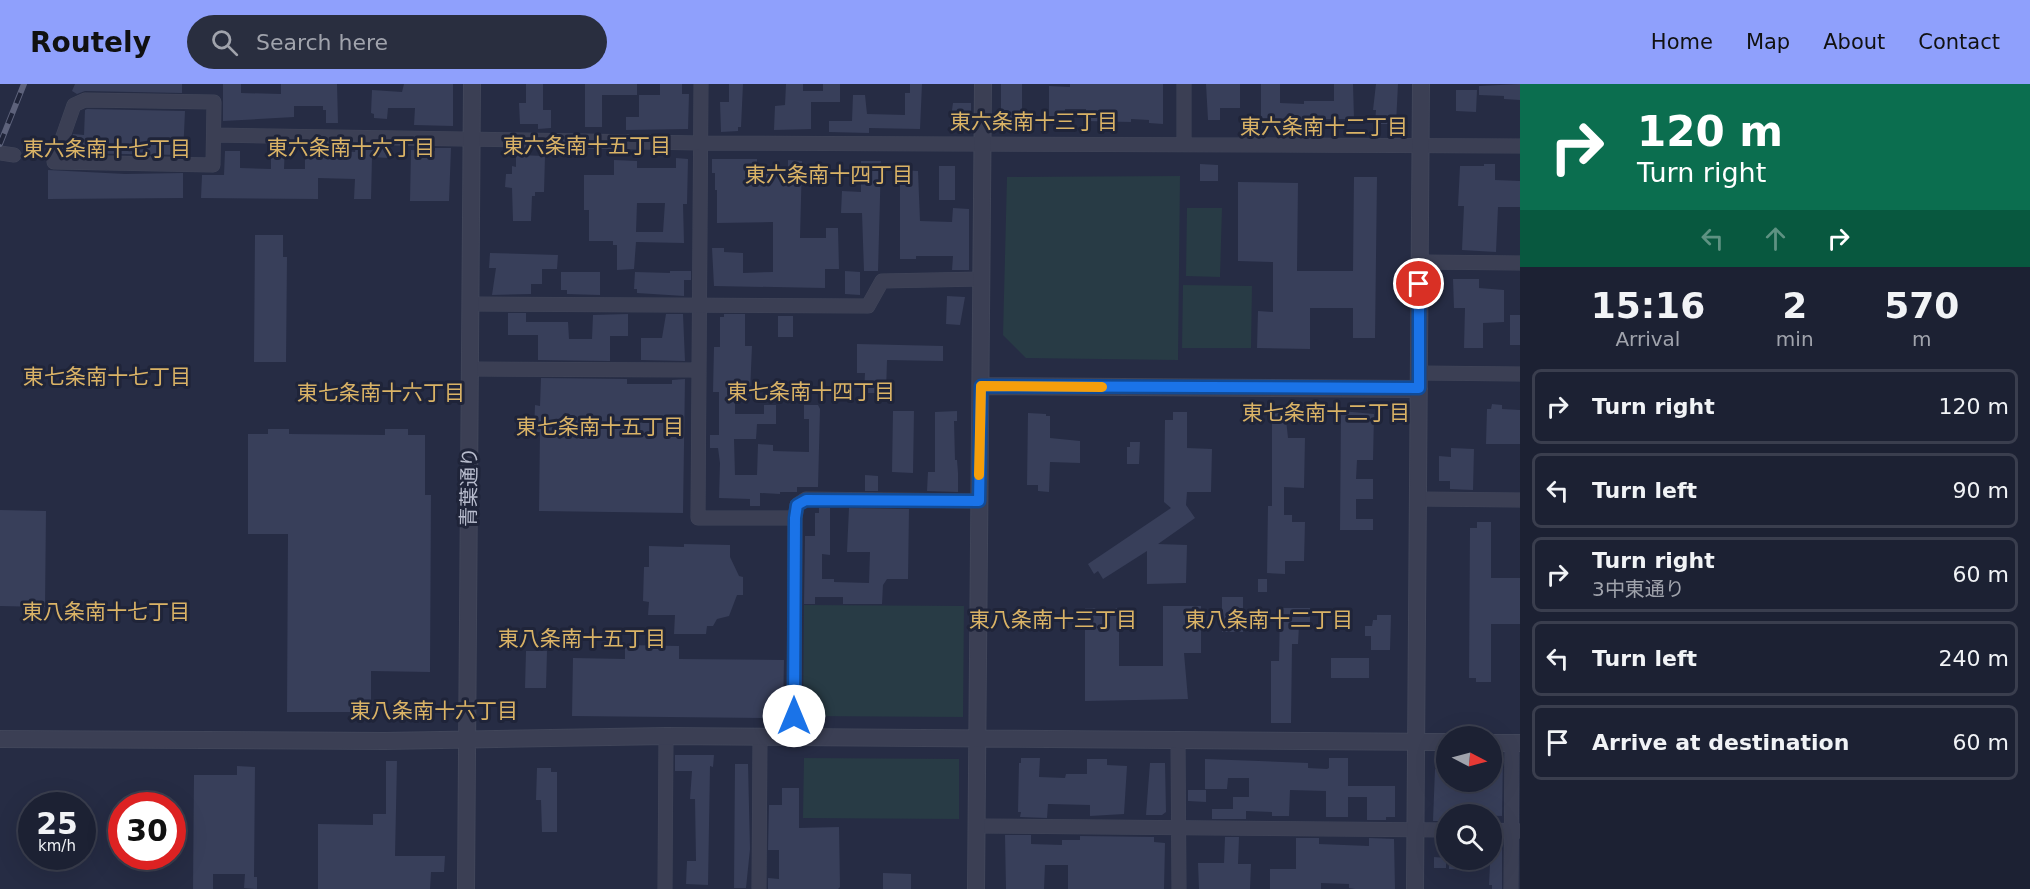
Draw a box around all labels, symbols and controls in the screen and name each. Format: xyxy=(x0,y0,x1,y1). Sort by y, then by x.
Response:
search box xyxy=(187,15,607,69)
text: Routely xyxy=(30,26,151,59)
icon: search xyxy=(208,26,241,59)
text: Search here xyxy=(256,30,388,55)
text: Home xyxy=(1651,30,1713,54)
text: Map xyxy=(1746,30,1790,54)
text: About xyxy=(1823,30,1885,54)
text: Contact xyxy=(1918,30,2000,54)
text: 120 m xyxy=(1637,107,1783,156)
icon: right xyxy=(1538,108,1616,186)
district label: 東六条南十三丁目 xyxy=(950,110,1118,134)
district label: 東六条南十二丁目 xyxy=(1240,115,1408,139)
district label: 東六条南十五丁目 xyxy=(503,134,671,158)
district label: 東六条南十六丁目 xyxy=(267,136,435,160)
district label: 東六条南十七丁目 xyxy=(23,137,191,161)
text: Turn right xyxy=(1637,157,1766,188)
district label: 東六条南十四丁目 xyxy=(745,163,913,187)
icon: left xyxy=(1696,222,1729,255)
icon: ahead xyxy=(1759,222,1792,255)
icon: right xyxy=(1822,222,1855,255)
pin xyxy=(1393,258,1444,309)
icon: arrive xyxy=(1402,267,1435,300)
text: 15:16 xyxy=(1591,285,1705,326)
text: 2 xyxy=(1782,285,1807,326)
text: 570 xyxy=(1884,285,1959,326)
text: Arrival xyxy=(1615,327,1680,351)
text: min xyxy=(1776,327,1814,351)
text: m xyxy=(1912,327,1932,351)
district label: 東七条南十七丁目 xyxy=(23,365,191,389)
district label: 東七条南十四丁目 xyxy=(727,380,895,404)
district label: 東七条南十六丁目 xyxy=(297,381,465,405)
icon: right xyxy=(1541,390,1574,423)
text: Turn right xyxy=(1592,394,1715,419)
text: 120 m xyxy=(1939,394,2009,419)
district label: 東七条南十二丁目 xyxy=(1242,401,1410,425)
district label: 東七条南十五丁目 xyxy=(516,415,684,439)
street label: 青葉通り xyxy=(456,447,482,527)
icon: left xyxy=(1541,474,1574,507)
text: Turn left xyxy=(1592,478,1697,503)
text: 90 m xyxy=(1953,478,2009,503)
text: Turn right xyxy=(1592,548,1715,573)
icon: right xyxy=(1541,558,1574,591)
text: 60 m xyxy=(1953,562,2009,587)
text: 3中東通り xyxy=(1592,577,1685,601)
district label: 東八条南十七丁目 xyxy=(22,600,190,624)
district label: 東八条南十三丁目 xyxy=(969,608,1137,632)
district label: 東八条南十二丁目 xyxy=(1185,608,1353,632)
district label: 東八条南十五丁目 xyxy=(498,627,666,651)
icon: left xyxy=(1541,642,1574,675)
text: Turn left xyxy=(1592,646,1697,671)
text: 240 m xyxy=(1939,646,2009,671)
position arrow xyxy=(762,684,826,748)
district label: 東八条南十六丁目 xyxy=(350,699,518,723)
north arrow xyxy=(1436,726,1502,792)
map controls xyxy=(1436,726,1502,870)
icon: arrive xyxy=(1541,726,1574,759)
text: Arrive at destination xyxy=(1592,730,1849,755)
text: 60 m xyxy=(1953,730,2009,755)
speed limit sign: 30 xyxy=(108,792,186,870)
button: search xyxy=(1436,804,1502,870)
text: 25 xyxy=(36,806,78,841)
text: km/h xyxy=(38,837,76,855)

